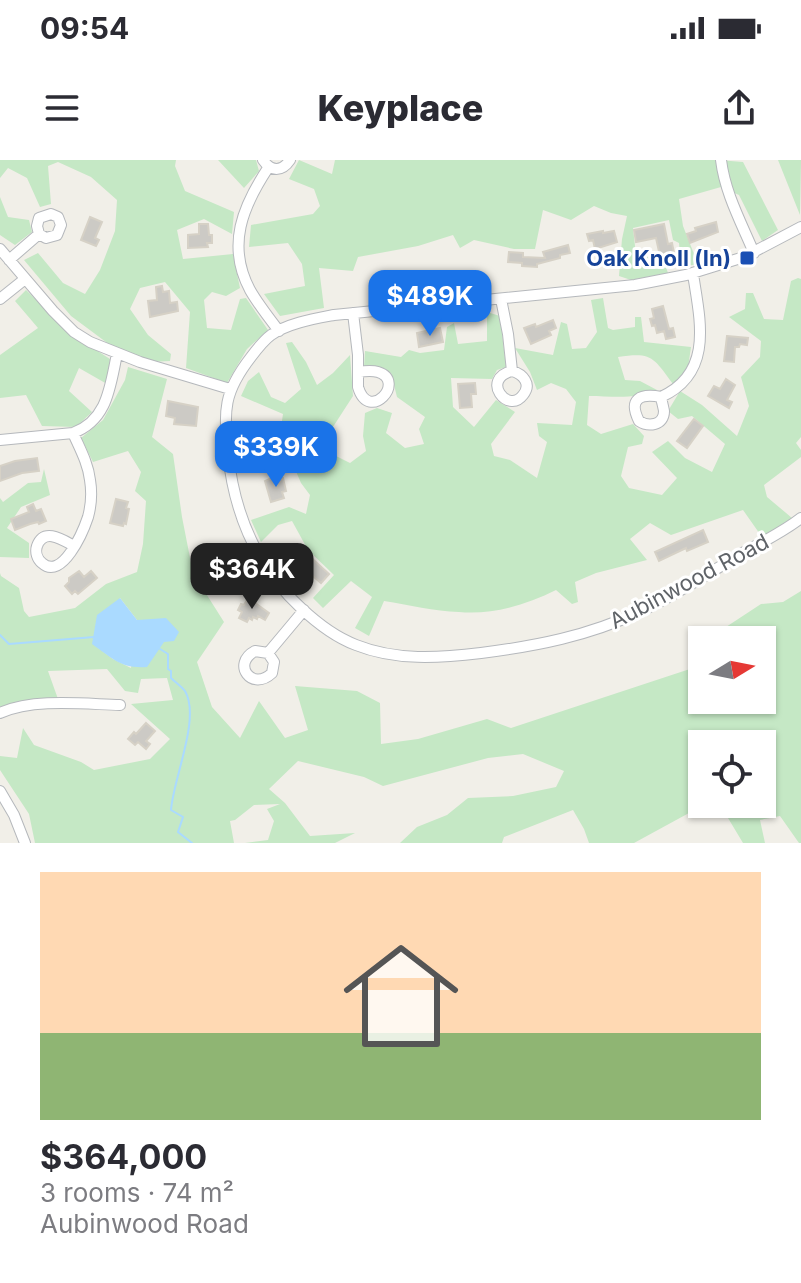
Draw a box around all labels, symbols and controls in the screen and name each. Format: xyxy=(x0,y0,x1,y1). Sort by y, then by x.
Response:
text: 09:54 xyxy=(40,10,129,46)
icon: menu xyxy=(40,86,84,130)
text: Keyplace xyxy=(318,86,483,130)
icon: share xyxy=(717,86,761,130)
place label: Oak Knoll (In) xyxy=(586,245,731,271)
marker: Oak Knoll (In) xyxy=(738,249,756,267)
pin: $489K xyxy=(374,270,486,338)
text: $489K xyxy=(386,280,474,311)
pin: $339K xyxy=(220,421,332,489)
text: $339K xyxy=(233,431,319,462)
street label: Aubinwood Road xyxy=(605,528,773,634)
pin: $364K xyxy=(196,543,308,611)
text: $364K xyxy=(209,553,295,584)
north arrow xyxy=(688,626,776,714)
map controls xyxy=(688,626,776,818)
button: locate xyxy=(688,730,776,818)
icon: home xyxy=(329,924,473,1068)
text: $364,000 xyxy=(40,1136,207,1177)
text: 3 rooms · 74 m² xyxy=(40,1177,234,1208)
text: Aubinwood Road xyxy=(40,1208,249,1239)

